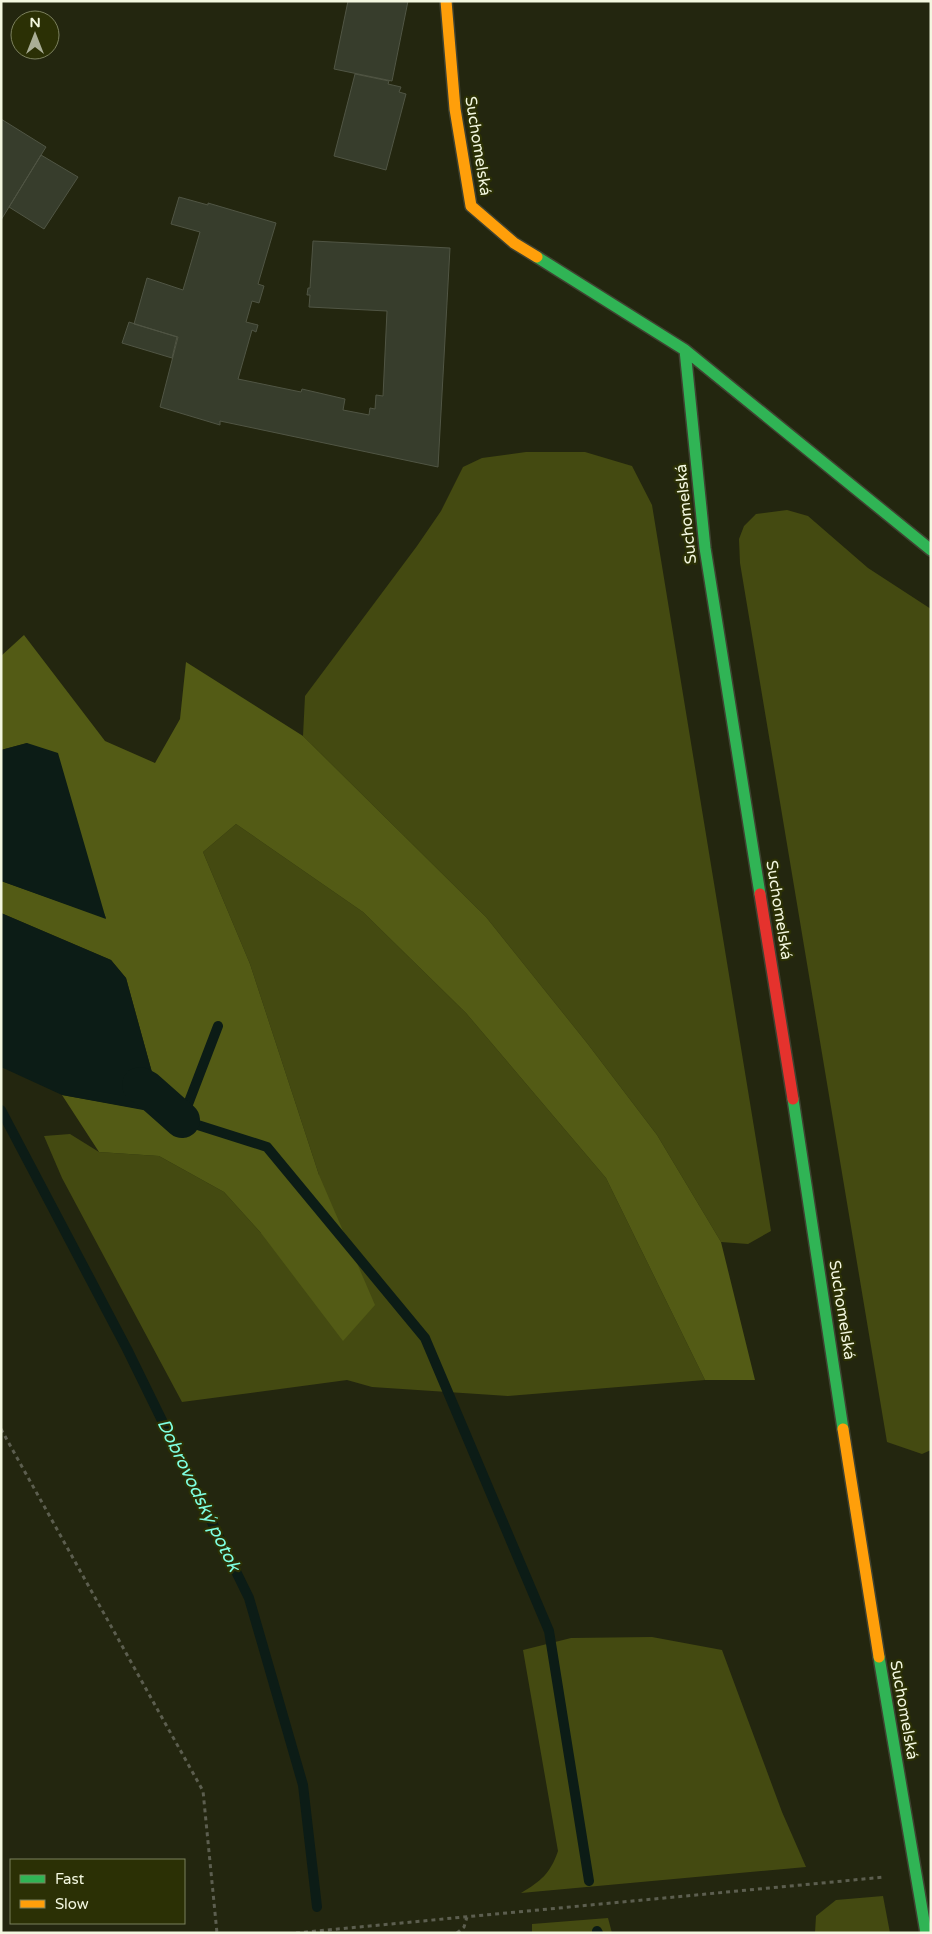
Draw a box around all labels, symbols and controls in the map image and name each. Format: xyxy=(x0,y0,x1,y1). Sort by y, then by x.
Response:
north arrow xyxy=(10,10,60,60)
text: N xyxy=(29,14,41,31)
street label: Suchomelská xyxy=(460,95,496,197)
street label: Suchomelská xyxy=(671,463,701,565)
street label: Suchomelská xyxy=(761,859,797,961)
street label: Suchomelská xyxy=(824,1259,860,1361)
water label: Dobrovodský potok xyxy=(152,1415,246,1576)
street label: Suchomelská xyxy=(885,1659,923,1761)
legend xyxy=(10,1859,185,1924)
text: Fast xyxy=(55,1870,85,1888)
text: Slow xyxy=(55,1895,89,1913)

